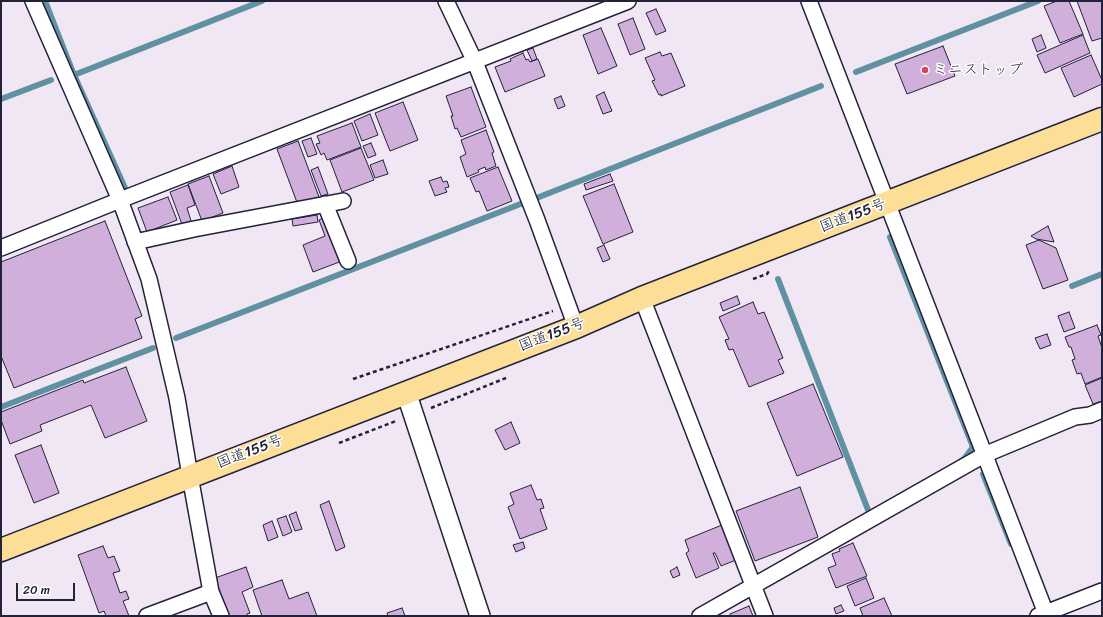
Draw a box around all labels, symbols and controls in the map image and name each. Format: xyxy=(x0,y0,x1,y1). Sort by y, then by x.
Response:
place label: ミニストップ xyxy=(933,61,1023,79)
marker: ミニストップ xyxy=(920,65,930,75)
street label: 国道155号 xyxy=(817,195,889,237)
street label: 国道155号 xyxy=(516,314,588,356)
street label: 国道155号 xyxy=(214,431,286,473)
scale bar xyxy=(18,575,77,601)
text: 20 m xyxy=(23,579,50,601)

